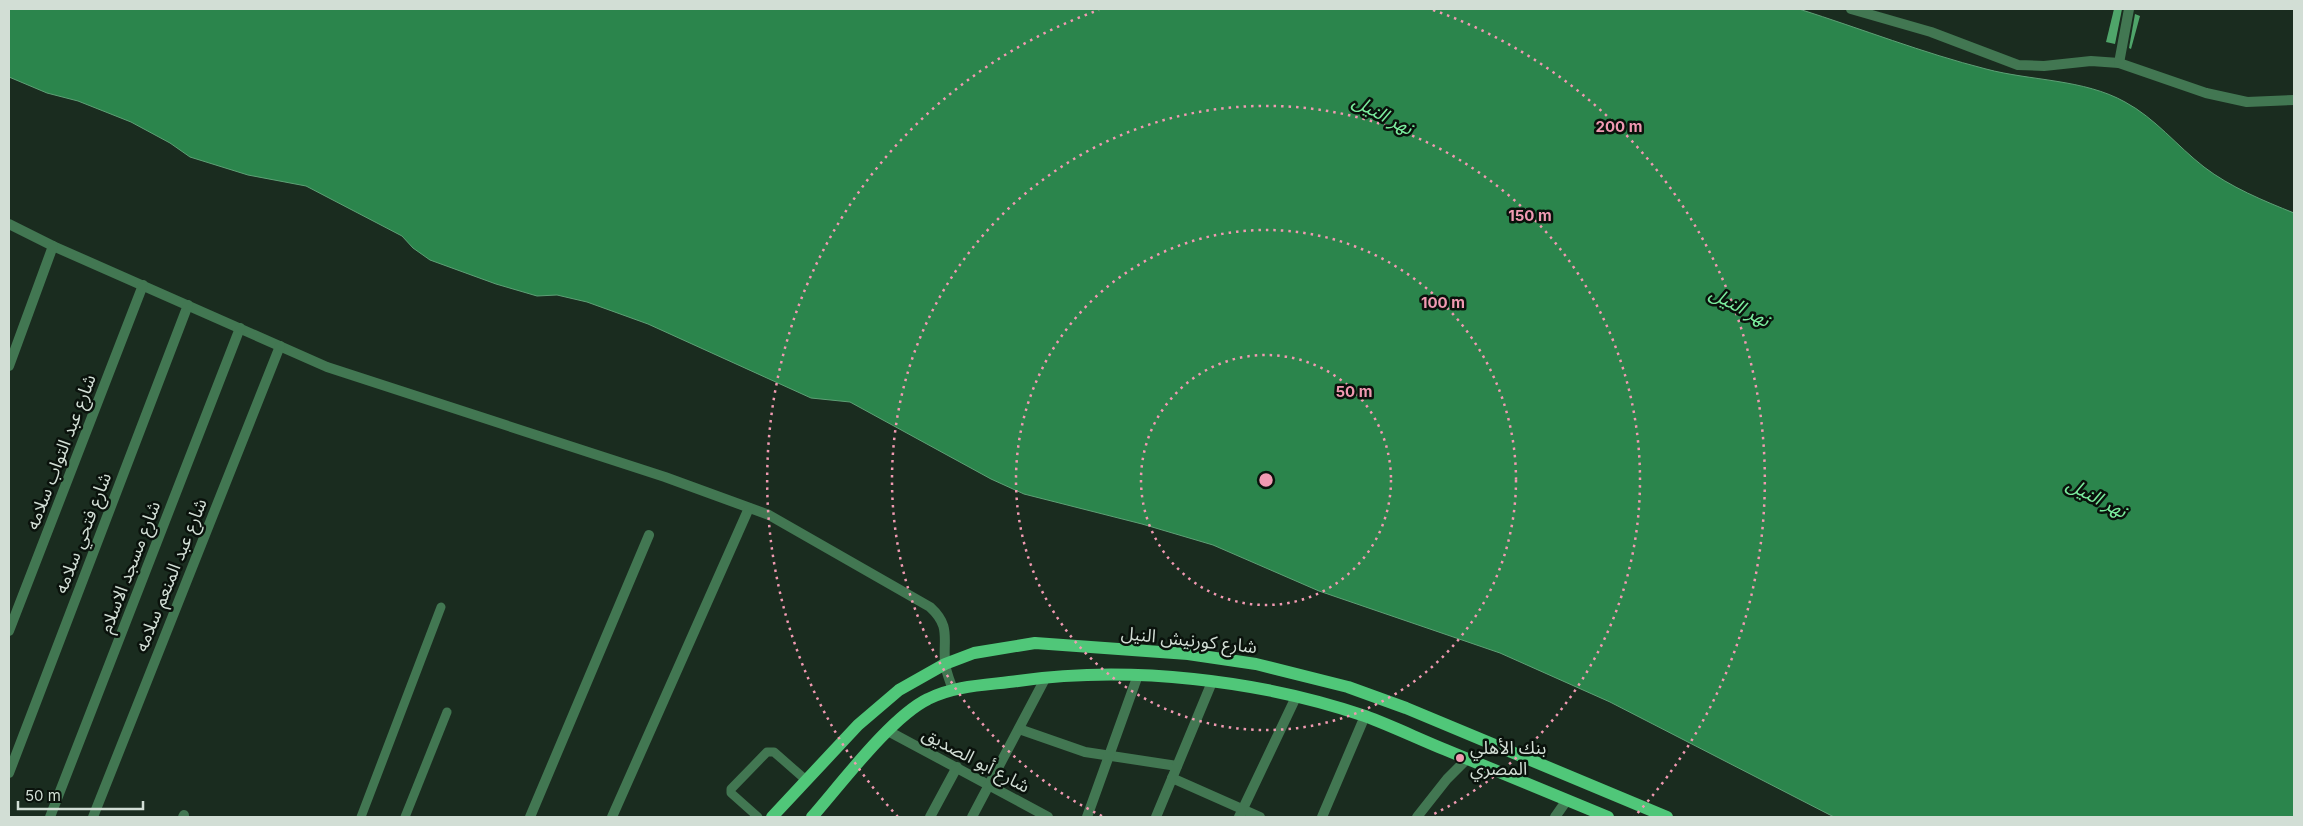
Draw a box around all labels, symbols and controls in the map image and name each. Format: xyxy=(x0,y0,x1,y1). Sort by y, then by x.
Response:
water label: نهر النيل xyxy=(1349,89,1418,141)
text: 200 m xyxy=(1596,117,1642,136)
text: 150 m xyxy=(1508,206,1552,225)
water label: نهر النيل xyxy=(1706,281,1775,333)
text: 100 m xyxy=(1421,293,1465,312)
street label: شارع عبد التواب سلامه xyxy=(21,371,104,534)
text: 50 m xyxy=(1336,382,1372,401)
street label: شارع فتحي سلامه xyxy=(50,469,119,598)
centre of rings xyxy=(1257,471,1275,489)
water label: نهر النيل xyxy=(2063,472,2132,524)
street label: شارع عبد المنعم سلامه xyxy=(130,495,215,656)
street label: شارع مسجد الاسلام xyxy=(95,498,168,637)
street label: شارع كورنيش النيل xyxy=(1120,622,1258,661)
street label: شارع أبو الصديق xyxy=(917,722,1034,800)
place label: بنك الأهلي المصري xyxy=(1470,737,1546,782)
marker: بنك الأهلي المصري xyxy=(1454,752,1466,764)
scale bar xyxy=(18,778,142,810)
text: 50 m xyxy=(25,786,61,805)

